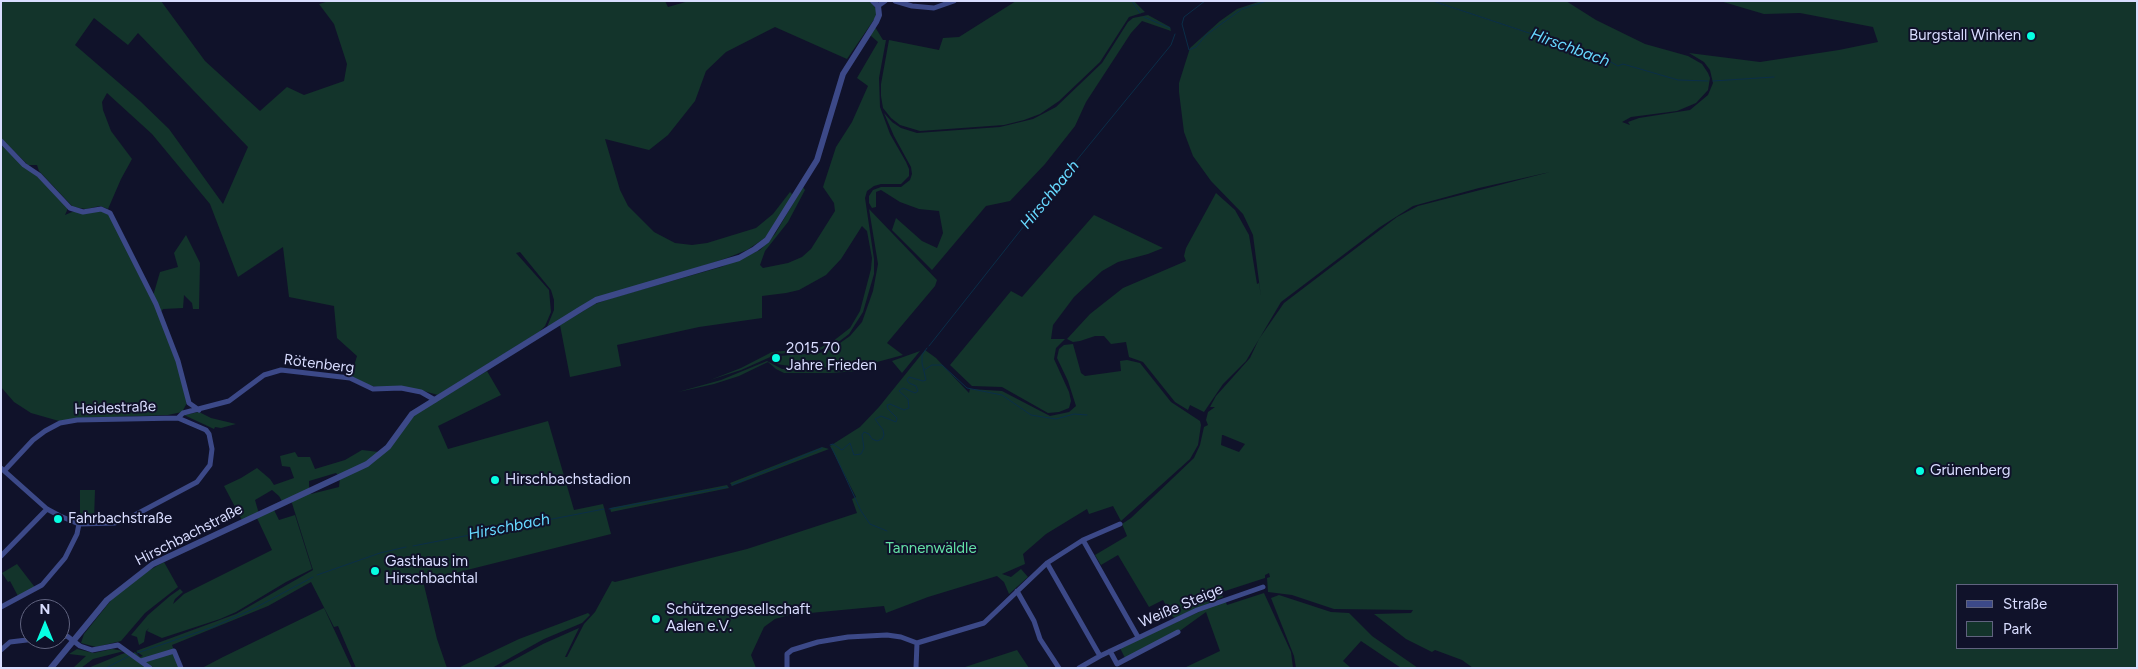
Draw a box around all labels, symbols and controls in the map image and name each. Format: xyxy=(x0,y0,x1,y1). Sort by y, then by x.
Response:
water label: Hirschbach xyxy=(1528,25,1612,71)
place label: Burgstall Winken xyxy=(1909,27,2021,45)
marker: Burgstall Winken xyxy=(2025,30,2037,42)
water label: Hirschbach xyxy=(1017,157,1083,233)
place label: 2015 70 Jahre Frieden xyxy=(786,340,877,375)
street label: Rötenberg xyxy=(283,351,355,377)
marker: 2015 70 Jahre Frieden xyxy=(770,352,782,364)
street label: Heidestraße xyxy=(74,398,156,418)
place label: Grünenberg xyxy=(1930,462,2011,480)
marker: Grünenberg xyxy=(1914,465,1926,477)
place label: Hirschbachstadion xyxy=(505,471,631,489)
marker: Hirschbachstadion xyxy=(489,474,501,486)
street label: Hirschbachstraße xyxy=(132,500,246,570)
place label: Fahrbachstraße xyxy=(68,510,172,528)
water label: Hirschbach xyxy=(467,510,551,544)
marker: Fahrbachstraße xyxy=(52,513,64,525)
park label: Tannenwäldle xyxy=(885,540,977,558)
place label: Gasthaus im Hirschbachtal xyxy=(385,553,478,588)
marker: Gasthaus im Hirschbachtal xyxy=(369,565,381,577)
street label: Weiße Steige xyxy=(1136,580,1226,632)
legend xyxy=(1956,584,2118,649)
text: Straße xyxy=(2003,595,2047,613)
north arrow xyxy=(20,599,70,649)
text: N xyxy=(40,601,50,618)
place label: Schützengesellschaft Aalen e.V. xyxy=(666,601,811,636)
marker: Schützengesellschaft Aalen e.V. xyxy=(650,613,662,625)
text: Park xyxy=(2003,620,2032,638)

